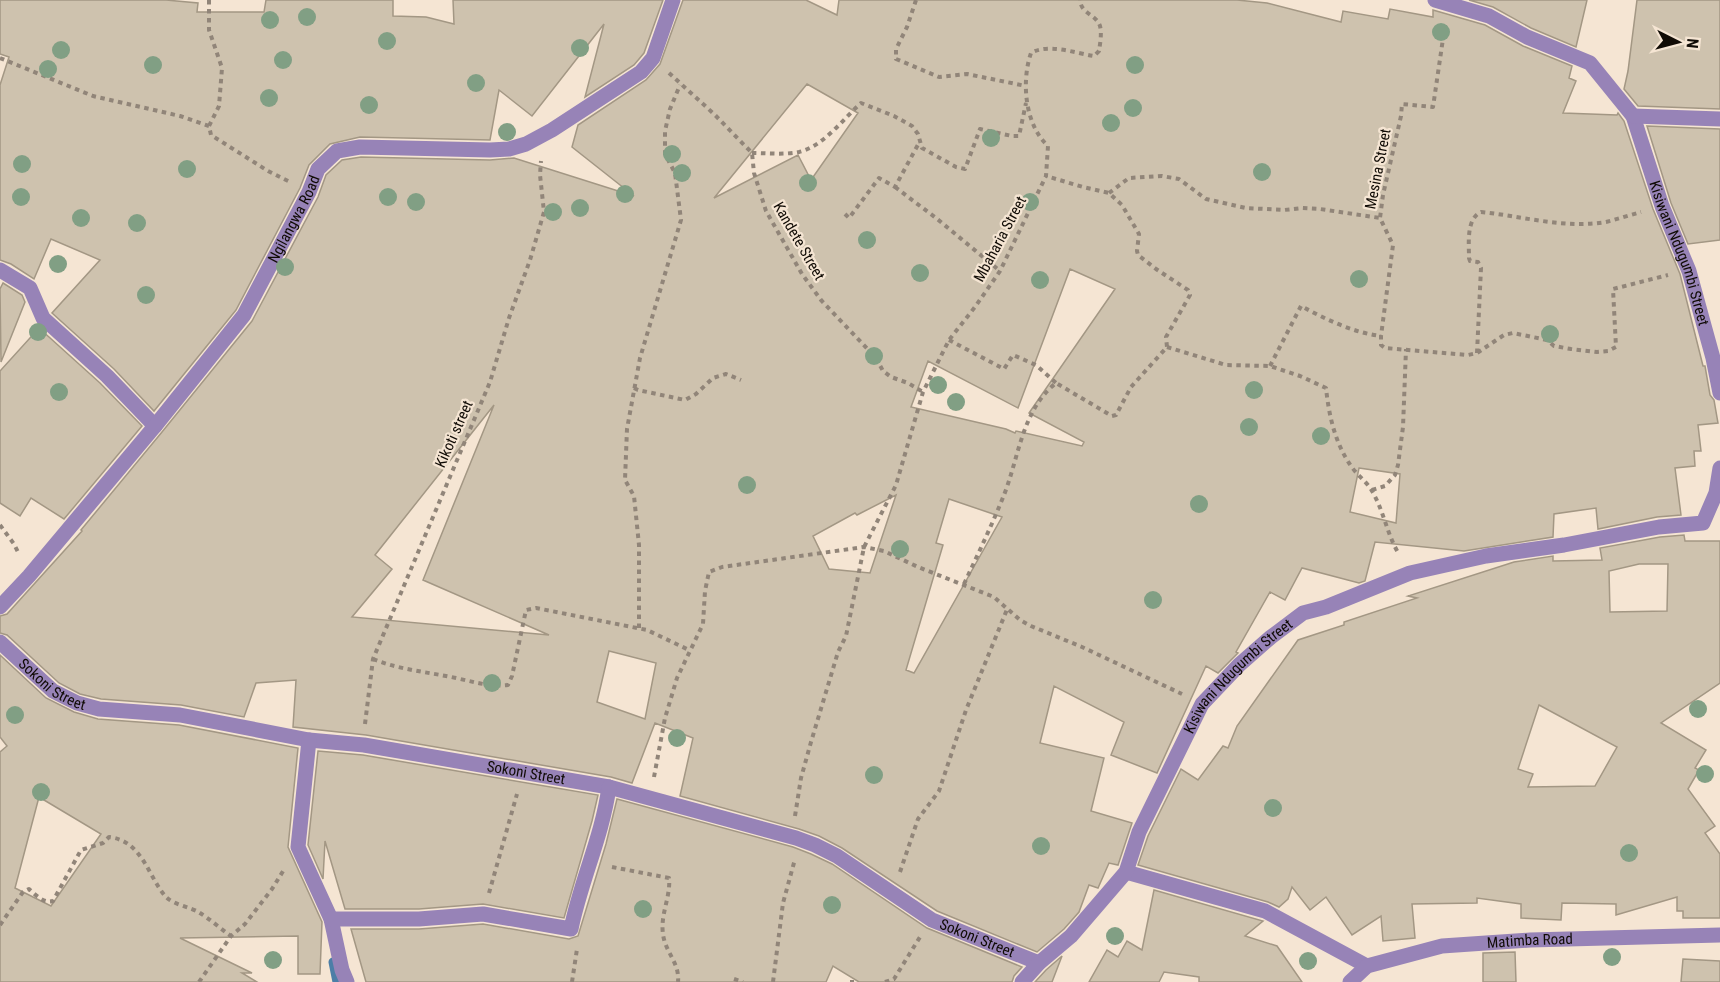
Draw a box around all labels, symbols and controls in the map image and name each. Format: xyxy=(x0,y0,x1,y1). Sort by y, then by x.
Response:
north arrow xyxy=(1648,12,1708,72)
text: N xyxy=(1682,38,1702,49)
street label: Mesina Street xyxy=(1361,127,1395,211)
street label: Ngilangwa Road xyxy=(264,173,324,266)
street label: Kisiwani Ndugumbi Street xyxy=(1645,179,1713,328)
street label: Mbaharia Street xyxy=(970,193,1030,285)
street label: Kandete Street xyxy=(769,199,829,283)
street label: Kikoti street xyxy=(431,398,477,470)
street label: Kisiwani Ndugumbi Street xyxy=(1180,615,1296,736)
street label: Sokoni Street xyxy=(15,655,88,714)
street label: Sokoni Street xyxy=(486,757,566,788)
street label: Sokoni Street xyxy=(937,915,1017,961)
street label: Matimba Road xyxy=(1486,930,1573,952)

